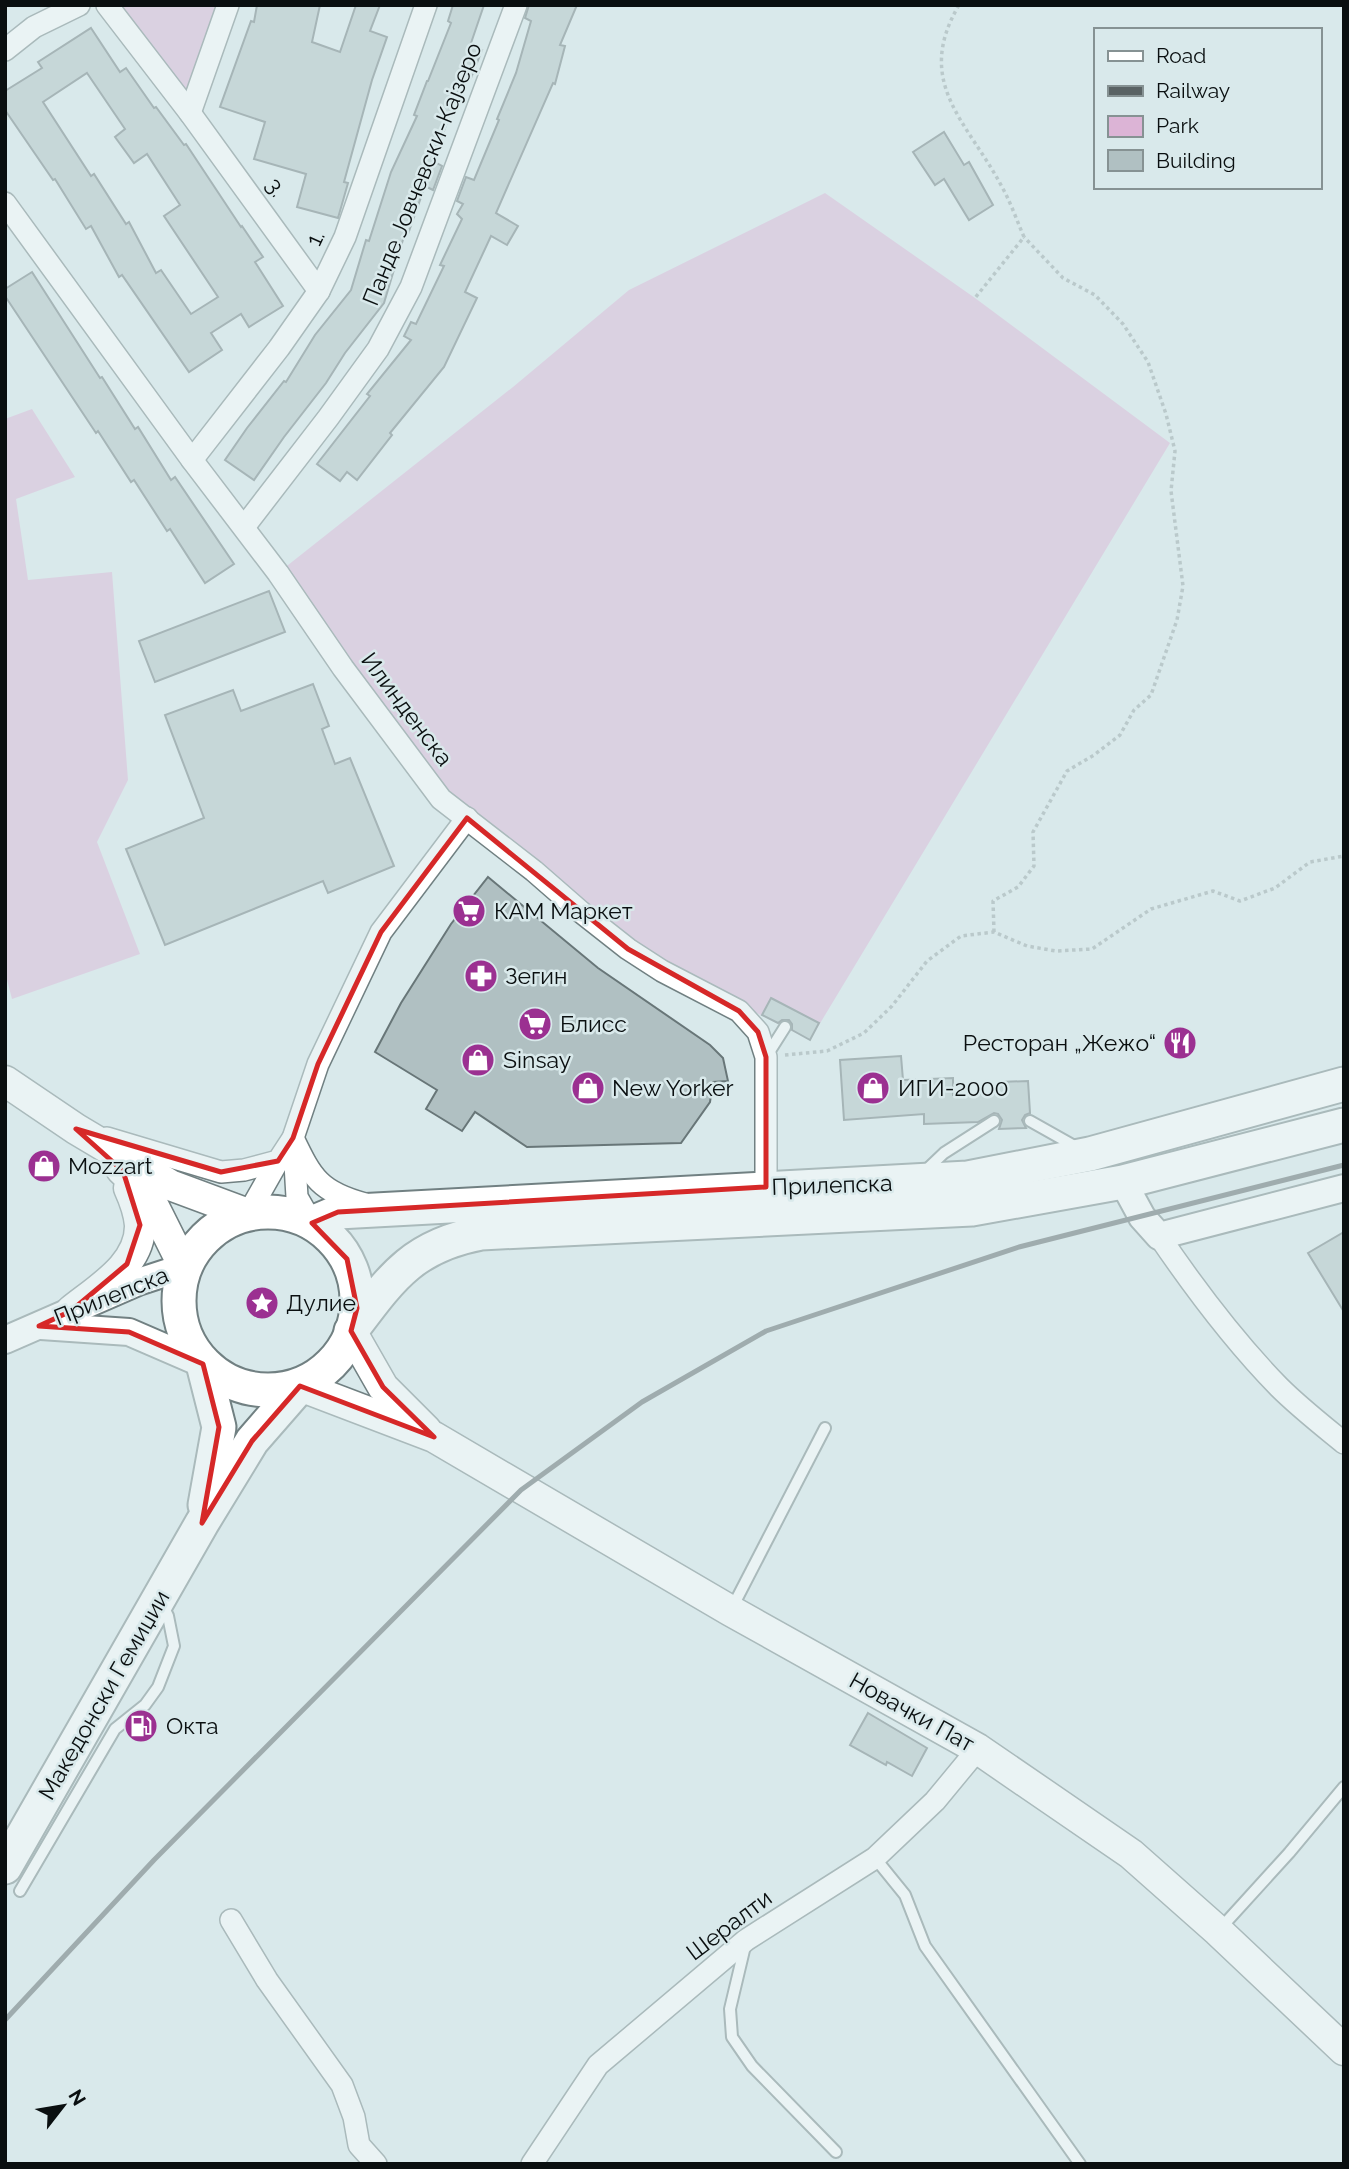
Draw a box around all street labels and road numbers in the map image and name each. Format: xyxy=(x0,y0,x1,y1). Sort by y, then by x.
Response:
street label: Панде Јовчевски-Кајзеро xyxy=(356,38,487,309)
street label: 3. xyxy=(261,172,292,201)
street label: 1. xyxy=(299,226,330,250)
street label: Илинденска xyxy=(356,647,459,771)
street label: Прилепска xyxy=(771,1169,893,1200)
street label: Прилепска xyxy=(50,1260,172,1331)
street label: Македонски Гемиџии xyxy=(33,1585,175,1804)
street label: Новачки Пат xyxy=(845,1666,979,1757)
street label: Шералти xyxy=(681,1884,777,1965)

